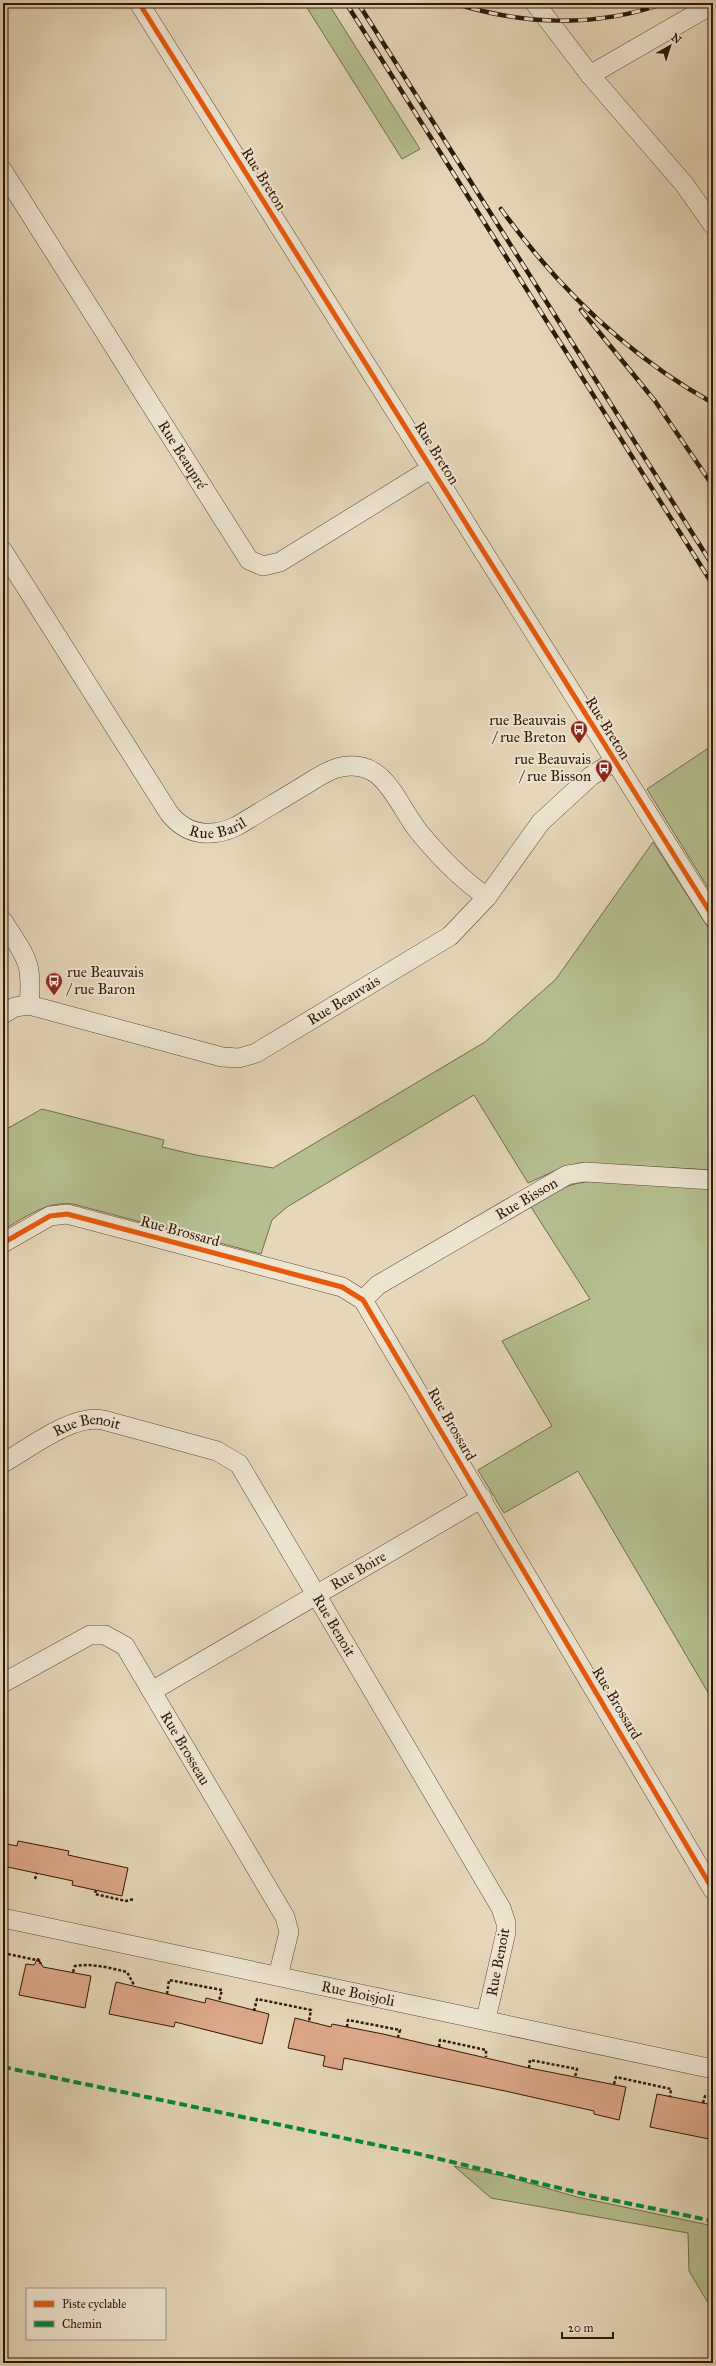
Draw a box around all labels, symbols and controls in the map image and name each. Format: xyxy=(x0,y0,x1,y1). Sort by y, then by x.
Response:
north arrow xyxy=(650,26,690,66)
text: N xyxy=(668,31,684,47)
street label: Rue Breton xyxy=(238,144,290,214)
street label: Rue Beaupré xyxy=(154,417,211,493)
street label: Rue Breton xyxy=(411,418,463,488)
street label: Rue Breton xyxy=(582,693,634,763)
place label: rue Beauvais / rue Breton xyxy=(489,711,566,746)
bus stop icon: rue Beauvais / rue Breton xyxy=(569,719,589,744)
place label: rue Beauvais / rue Bisson xyxy=(514,750,591,785)
bus stop icon: rue Beauvais / rue Bisson xyxy=(594,758,614,783)
street label: Rue Baril xyxy=(187,813,250,842)
place label: rue Beauvais / rue Baron xyxy=(66,963,144,998)
bus stop icon: rue Beauvais / rue Baron xyxy=(44,971,64,996)
street label: Rue Beauvais xyxy=(304,971,383,1029)
street label: Rue Bisson xyxy=(492,1174,561,1224)
street label: Rue Brossard xyxy=(138,1212,222,1250)
street label: Rue Brossard xyxy=(424,1384,480,1464)
street label: Rue Benoit xyxy=(50,1410,123,1440)
street label: Rue Boire xyxy=(327,1547,389,1594)
street label: Rue Benoit xyxy=(309,1591,360,1660)
street label: Rue Brossard xyxy=(588,1664,646,1743)
street label: Rue Brosseau xyxy=(157,1708,214,1788)
street label: Rue Benoit xyxy=(483,1926,514,1998)
street label: Rue Boisjoli xyxy=(320,1977,396,2010)
legend xyxy=(26,2288,166,2340)
text: Piste cyclable xyxy=(62,2297,126,2311)
scale bar xyxy=(562,2314,613,2340)
text: Chemin xyxy=(62,2317,102,2331)
text: 20 m xyxy=(568,2321,594,2335)

